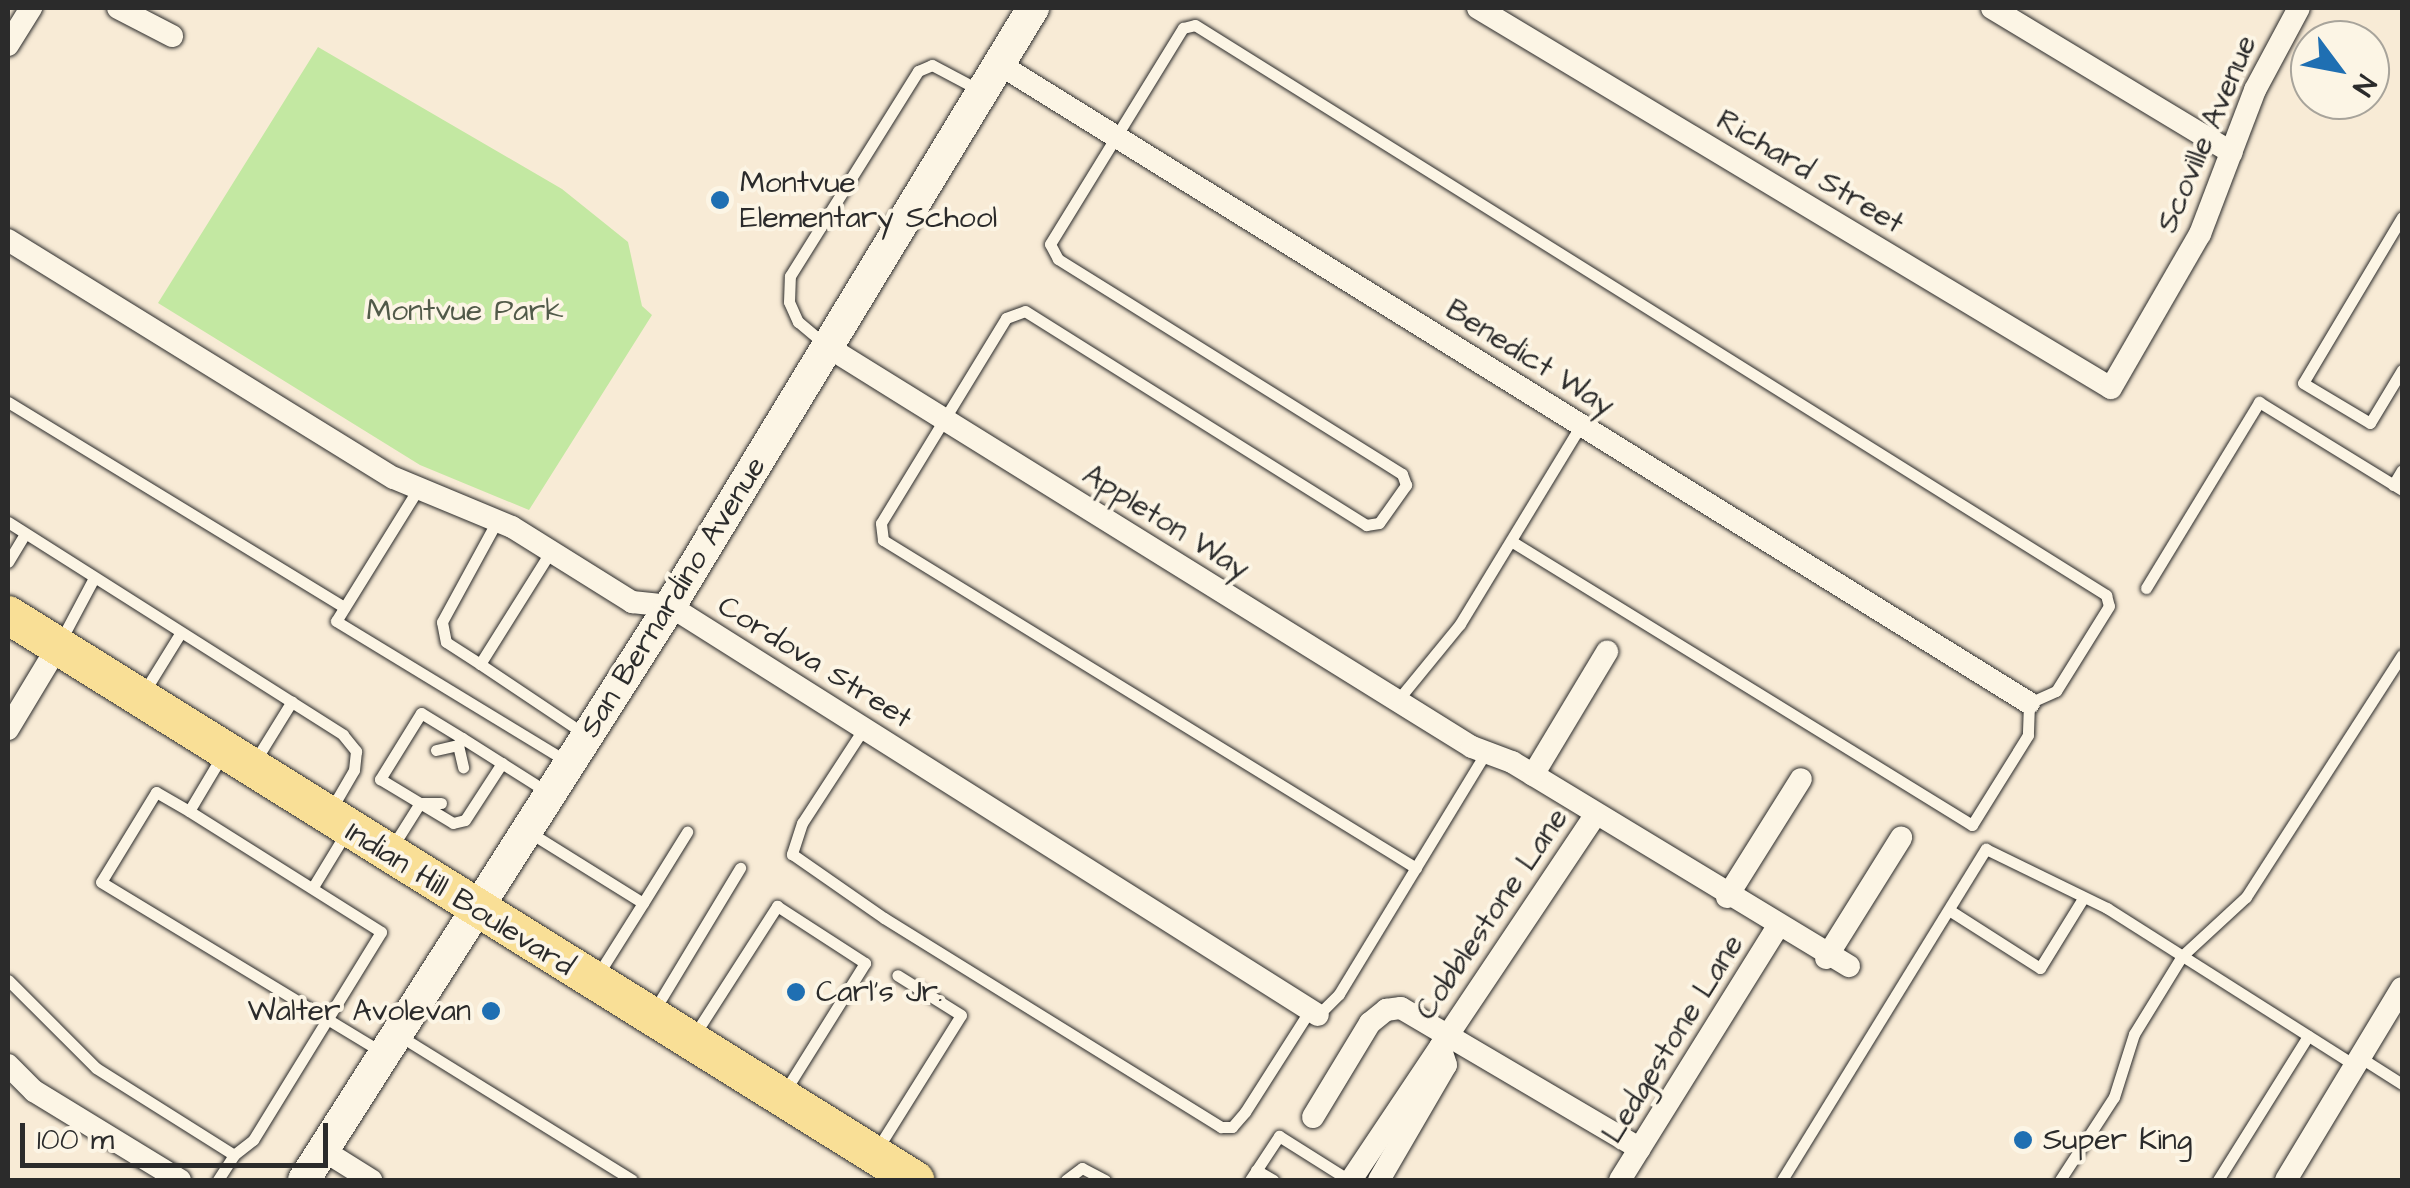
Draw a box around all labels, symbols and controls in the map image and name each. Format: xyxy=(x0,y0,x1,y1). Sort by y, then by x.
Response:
north arrow xyxy=(2290,20,2390,120)
street label: Scoville Avenue xyxy=(2149,30,2265,238)
text: N xyxy=(2343,67,2385,103)
street label: Richard Street xyxy=(1710,102,1910,242)
place label: Montvue Elementary School xyxy=(740,165,997,236)
marker: Montvue Elementary School xyxy=(709,189,731,211)
street label: Benedict Way xyxy=(1439,292,1621,424)
park label: Montvue Park xyxy=(366,293,564,329)
street label: San Bernardino Avenue xyxy=(572,450,774,744)
street label: Appleton Way xyxy=(1076,457,1256,587)
street label: Cordova Street xyxy=(711,588,919,736)
street label: Cobblestone Lane xyxy=(1408,801,1576,1027)
street label: Indian Hill Boulevard xyxy=(339,814,581,984)
street label: Ledgestone Lane xyxy=(1595,928,1751,1150)
place label: Carl's Jr. xyxy=(816,974,942,1010)
marker: Carl's Jr. xyxy=(785,981,807,1003)
place label: Walter Avolevan xyxy=(247,993,471,1029)
marker: Walter Avolevan xyxy=(480,1000,502,1022)
scale bar xyxy=(25,1103,332,1165)
text: 100 m xyxy=(37,1119,114,1161)
place label: Super King xyxy=(2043,1122,2192,1158)
marker: Super King xyxy=(2012,1129,2034,1151)

